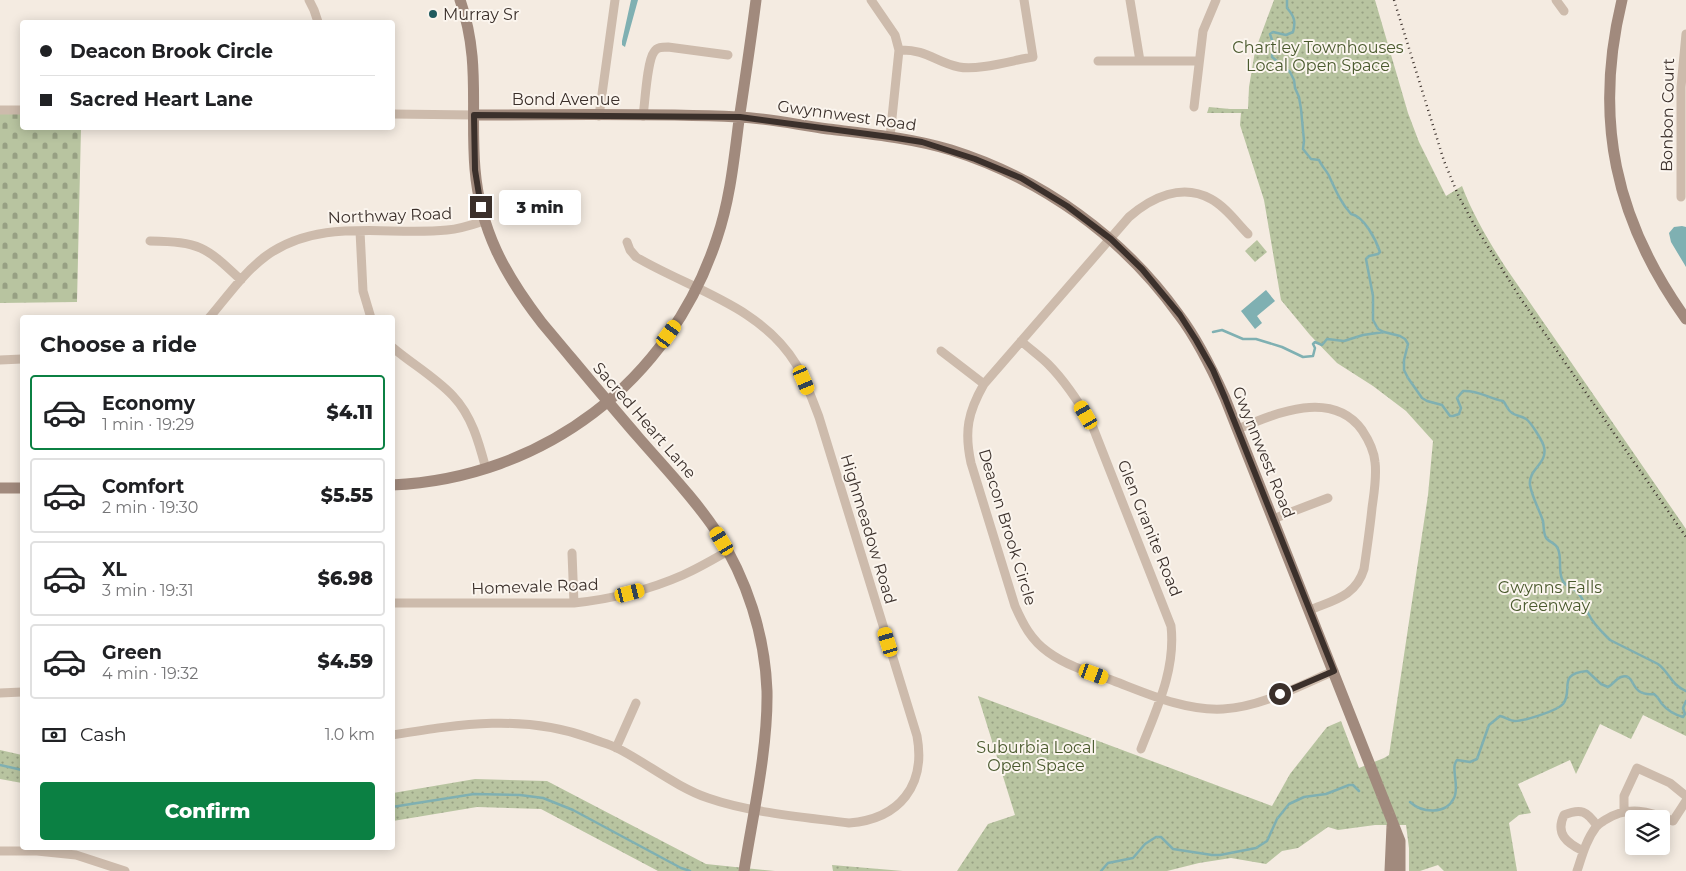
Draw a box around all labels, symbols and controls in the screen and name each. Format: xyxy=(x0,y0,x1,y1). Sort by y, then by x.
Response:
place label: Murray Sr xyxy=(443,5,519,24)
marker: Murray Sr xyxy=(427,8,439,20)
park label: Chartley Townhouses Local Open Space xyxy=(1232,38,1404,75)
text: Deacon Brook Circle xyxy=(70,40,273,63)
street label: Bonbon Court xyxy=(1657,57,1678,172)
text: Sacred Heart Lane xyxy=(70,88,253,111)
street label: Bond Avenue xyxy=(512,90,620,109)
street label: Gwynnwest Road xyxy=(776,96,918,135)
callout: 3 min xyxy=(498,190,581,224)
route end xyxy=(470,196,492,218)
text: 3 min xyxy=(516,198,564,217)
street label: Northway Road xyxy=(328,204,453,227)
car xyxy=(654,317,683,351)
text: Choose a ride xyxy=(40,331,197,358)
street label: Sacred Heart Lane xyxy=(589,358,700,482)
car xyxy=(791,363,816,397)
street label: Gwynnwest Road xyxy=(1228,384,1299,521)
icon: car xyxy=(42,390,87,435)
text: Economy xyxy=(102,392,195,415)
car xyxy=(1072,398,1099,432)
text: $4.11 xyxy=(326,401,373,424)
text: 1 min · 19:29 xyxy=(102,415,194,434)
street label: Deacon Brook Circle xyxy=(975,447,1040,608)
street label: Highmeadow Road xyxy=(837,452,900,606)
street label: Glen Granite Road xyxy=(1113,457,1186,599)
icon: car xyxy=(42,473,87,518)
text: Comfort xyxy=(102,475,184,498)
text: $5.55 xyxy=(321,484,373,507)
text: 2 min · 19:30 xyxy=(102,498,198,517)
car xyxy=(707,524,736,558)
icon: car xyxy=(42,556,87,601)
text: XL xyxy=(102,558,127,581)
text: $6.98 xyxy=(318,567,373,590)
street label: Homevale Road xyxy=(471,575,599,598)
park label: Gwynns Falls Greenway xyxy=(1498,578,1602,615)
text: 3 min · 19:31 xyxy=(102,581,193,600)
car xyxy=(613,582,646,604)
car xyxy=(876,625,899,659)
icon: car xyxy=(42,639,87,684)
text: Green xyxy=(102,641,162,664)
text: $4.59 xyxy=(318,650,373,673)
car xyxy=(1077,662,1110,686)
text: 4 min · 19:32 xyxy=(102,664,198,683)
route start xyxy=(1269,683,1291,705)
icon: cash xyxy=(40,721,68,749)
text: Cash xyxy=(80,723,127,746)
text: 1.0 km xyxy=(325,725,375,744)
park label: Suburbia Local Open Space xyxy=(976,738,1096,775)
button: Confirm xyxy=(40,782,375,840)
map controls xyxy=(1625,810,1670,855)
button: layers xyxy=(1625,810,1670,855)

